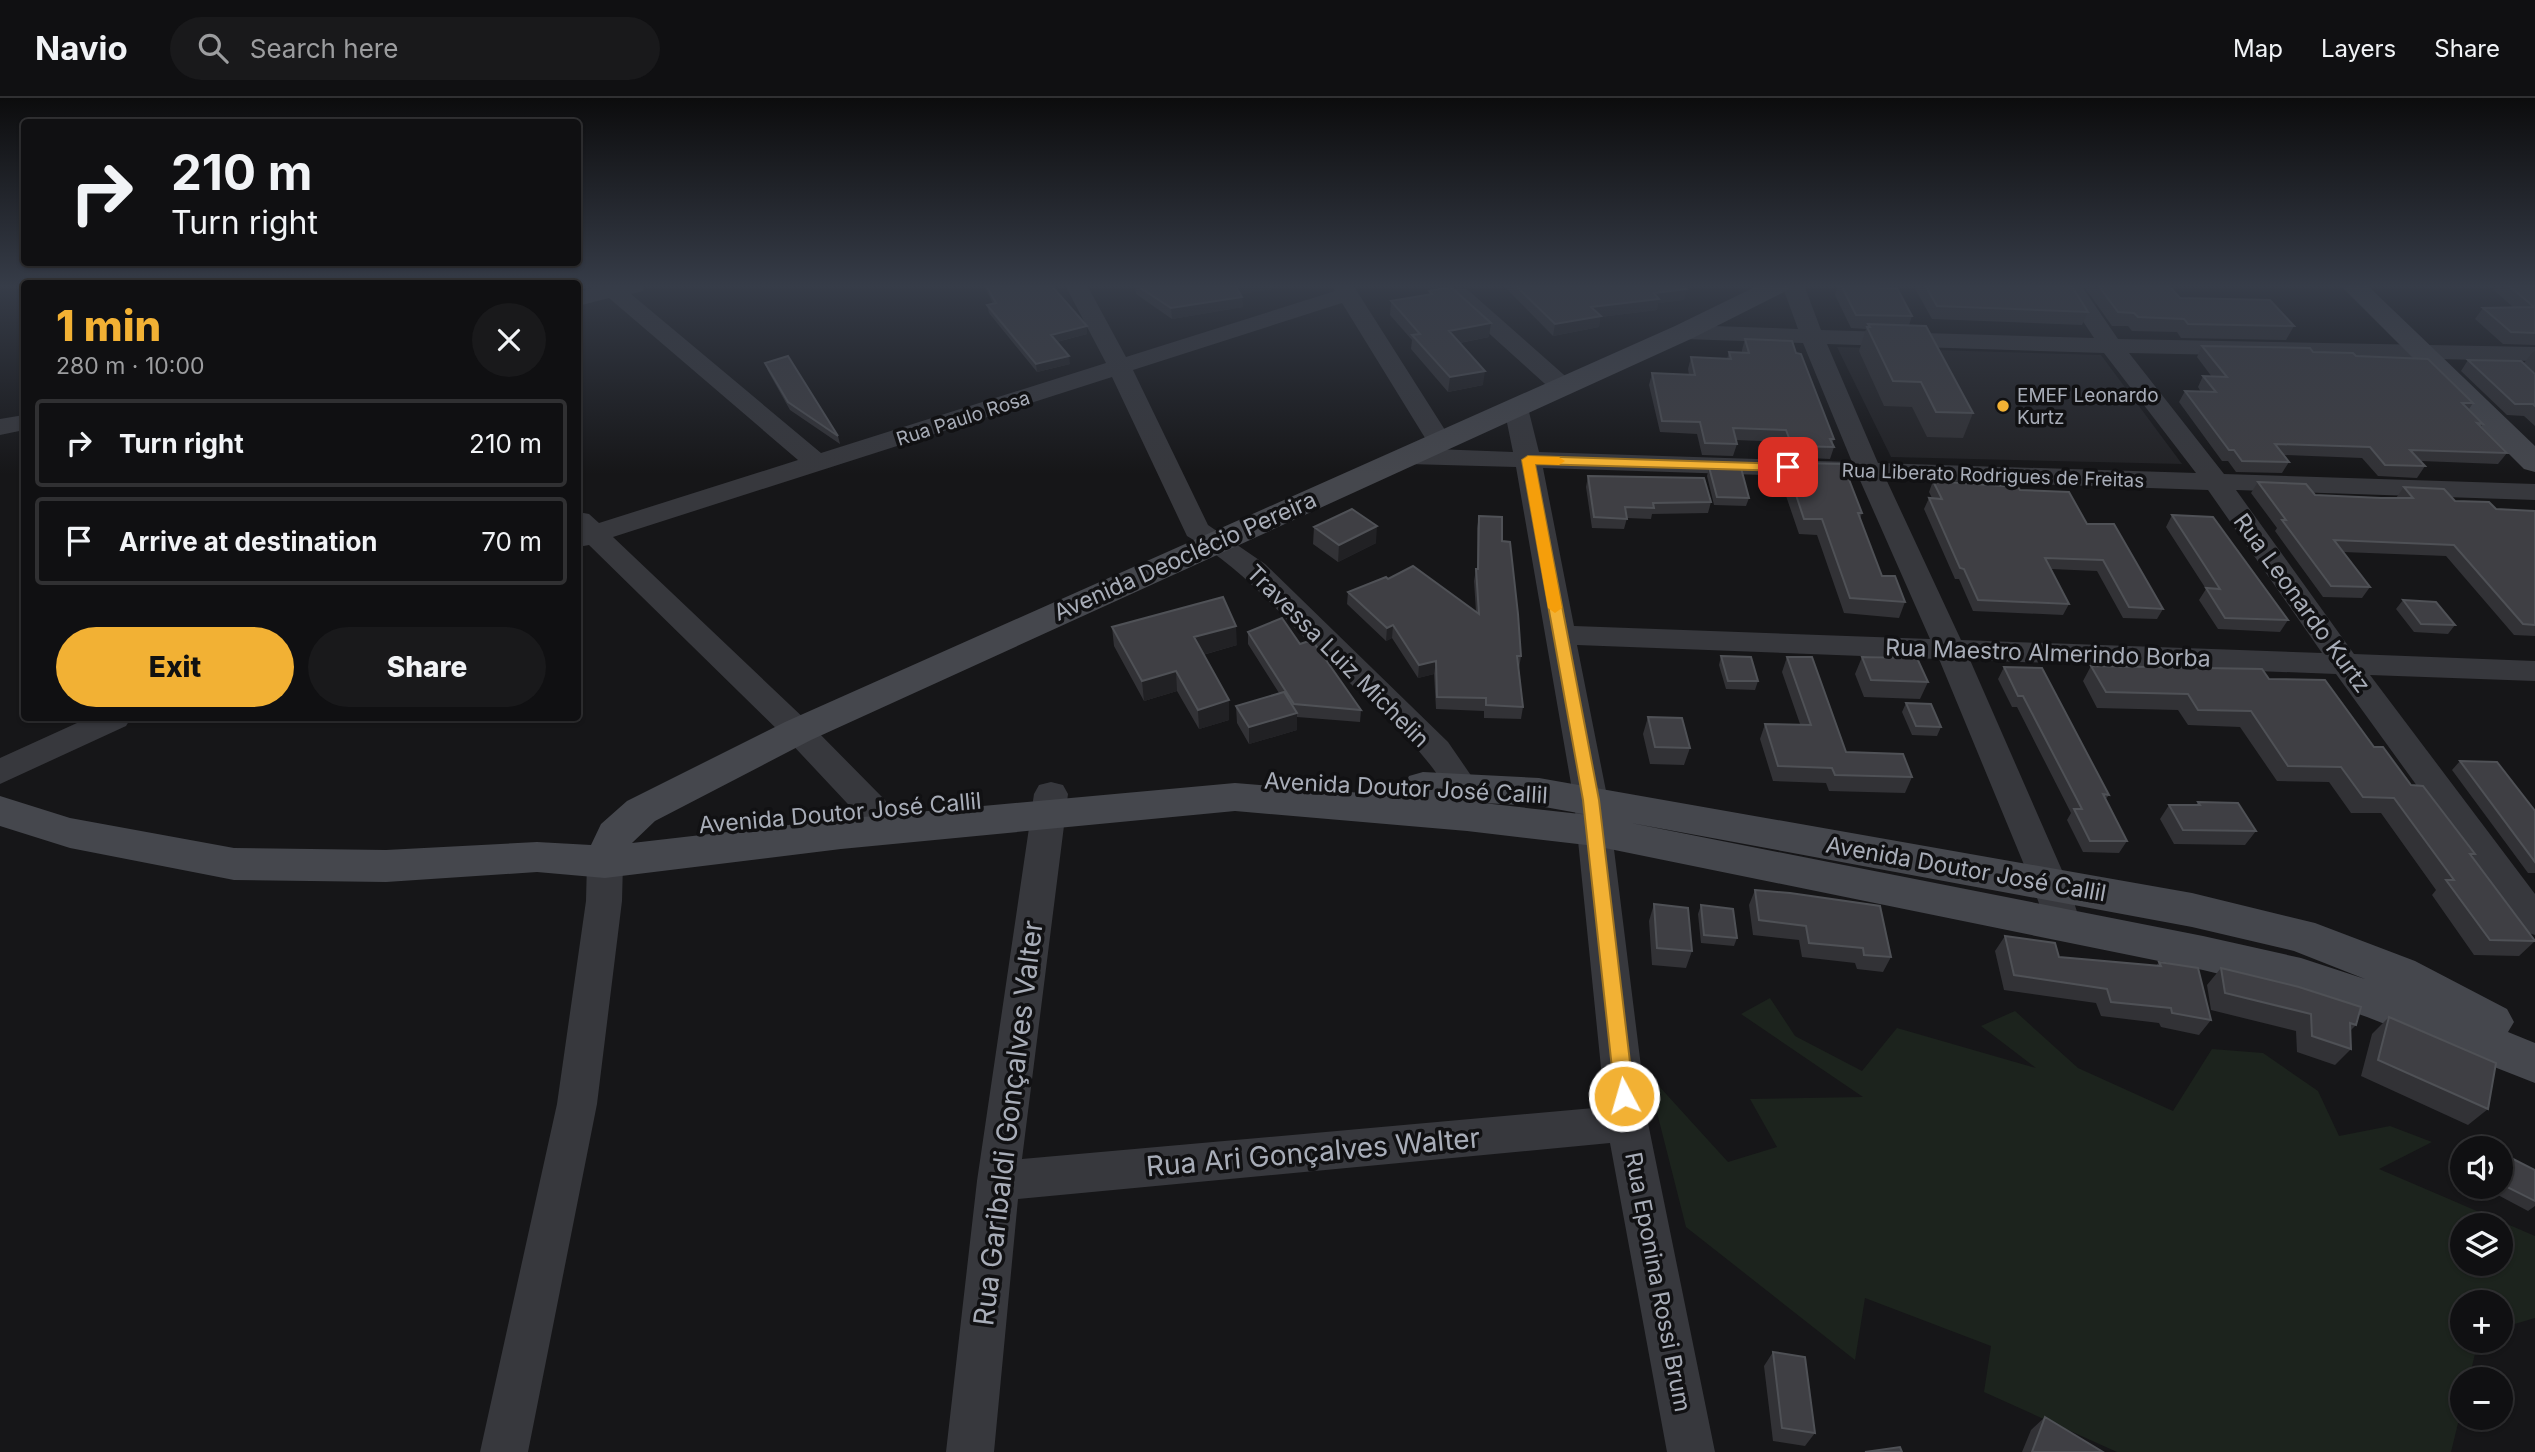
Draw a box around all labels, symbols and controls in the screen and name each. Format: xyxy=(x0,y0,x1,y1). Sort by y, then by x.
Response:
search box xyxy=(170,17,660,80)
text: Navio xyxy=(35,28,128,68)
icon: search xyxy=(194,29,232,67)
text: Search here xyxy=(250,33,398,64)
text: Map xyxy=(2233,34,2283,63)
text: Layers xyxy=(2321,34,2396,63)
text: Share xyxy=(2434,34,2500,63)
text: 210 m xyxy=(171,143,312,202)
icon: right xyxy=(56,147,147,238)
text: Turn right xyxy=(171,203,318,242)
text: 1 min xyxy=(56,300,161,351)
button: close xyxy=(472,303,546,377)
text: 280 m · 10:00 xyxy=(56,352,204,380)
place label: EMEF Leonardo Kurtz xyxy=(2017,384,2159,429)
street label: Rua Paulo Rosa xyxy=(894,386,1033,451)
marker: EMEF Leonardo Kurtz xyxy=(1995,398,2011,414)
icon: right xyxy=(60,424,98,462)
text: Turn right xyxy=(119,428,244,459)
text: 210 m xyxy=(469,428,542,459)
pin xyxy=(1758,437,1818,497)
icon: arrive xyxy=(1769,448,1807,486)
street label: Rua Liberato Rodrigues de Freitas xyxy=(1841,459,2145,492)
street label: Avenida Deoclécio Pereira xyxy=(1049,485,1321,627)
street label: Rua Leonardo Kurtz xyxy=(2228,508,2376,698)
icon: arrive xyxy=(60,522,98,560)
text: Arrive at destination xyxy=(119,526,378,557)
text: 70 m xyxy=(481,526,542,557)
street label: Travessa Luiz Michelin xyxy=(1241,559,1435,753)
button: Exit xyxy=(56,627,294,707)
button: Share xyxy=(308,627,546,707)
street label: Rua Maestro Almerindo Borba xyxy=(1885,633,2211,673)
street label: Avenida Doutor José Callil xyxy=(1263,767,1549,809)
street label: Avenida Doutor José Callil xyxy=(697,787,983,839)
street label: Avenida Doutor José Callil xyxy=(1824,831,2108,907)
street label: Rua Garibaldi Gonçalves Valter xyxy=(966,918,1050,1328)
position arrow xyxy=(1587,1059,1661,1133)
street label: Rua Ari Gonçalves Walter xyxy=(1145,1120,1481,1184)
map controls xyxy=(2450,1136,2513,1430)
button: sound xyxy=(2450,1136,2513,1199)
street label: Rua Eponina Rossi Brum xyxy=(1619,1150,1697,1414)
button: layers xyxy=(2450,1213,2513,1276)
button: + xyxy=(2450,1290,2513,1353)
button: − xyxy=(2450,1367,2513,1430)

